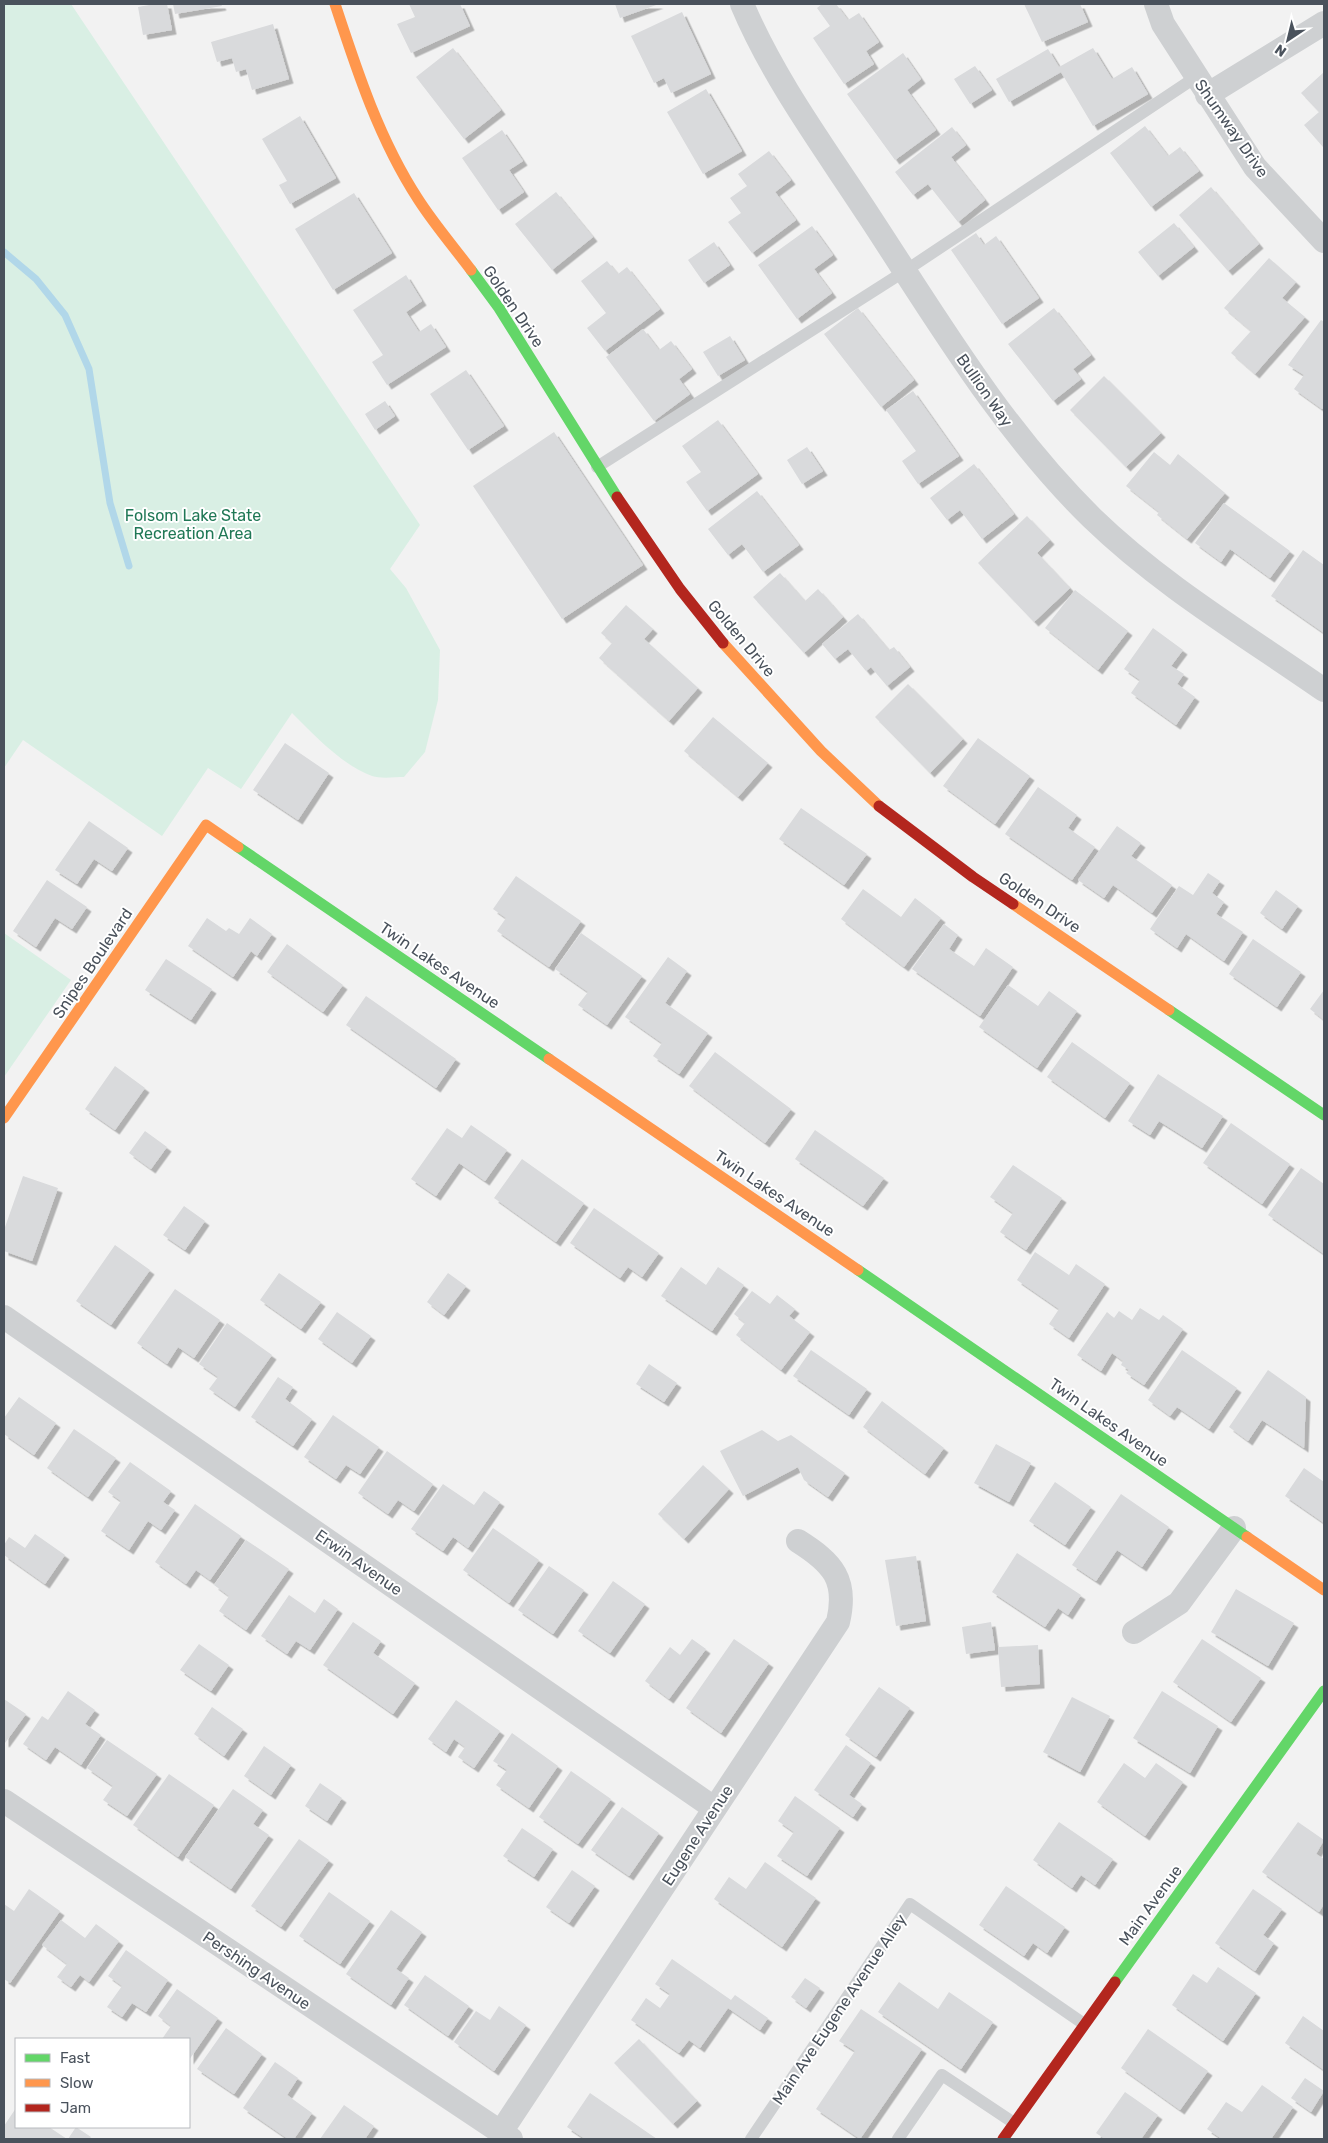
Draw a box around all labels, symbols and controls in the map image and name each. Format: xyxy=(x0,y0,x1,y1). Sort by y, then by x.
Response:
north arrow xyxy=(1263,15,1313,65)
text: N xyxy=(1272,40,1290,60)
street label: Shumway Drive xyxy=(1191,76,1273,181)
street label: Golden Drive xyxy=(479,262,548,351)
street label: Bullion Way xyxy=(953,350,1017,430)
park label: Folsom Lake State Recreation Area xyxy=(125,506,261,543)
street label: Golden Drive xyxy=(704,596,779,681)
street label: Golden Drive xyxy=(995,868,1084,937)
street label: Snipes Boulevard xyxy=(48,905,136,1022)
street label: Twin Lakes Avenue xyxy=(376,918,503,1013)
street label: Twin Lakes Avenue xyxy=(711,1146,838,1241)
street label: Twin Lakes Avenue xyxy=(1046,1374,1172,1471)
street label: Erwin Avenue xyxy=(312,1525,406,1599)
street label: Eugene Avenue xyxy=(658,1781,737,1889)
street label: Main Avenue xyxy=(1115,1861,1186,1949)
street label: Main Ave Eugene Avenue Alley xyxy=(768,1910,910,2108)
street label: Pershing Avenue xyxy=(199,1927,314,2013)
legend xyxy=(15,2038,190,2128)
text: Fast xyxy=(60,2049,90,2067)
text: Slow xyxy=(60,2074,93,2092)
text: Jam xyxy=(60,2099,91,2117)

